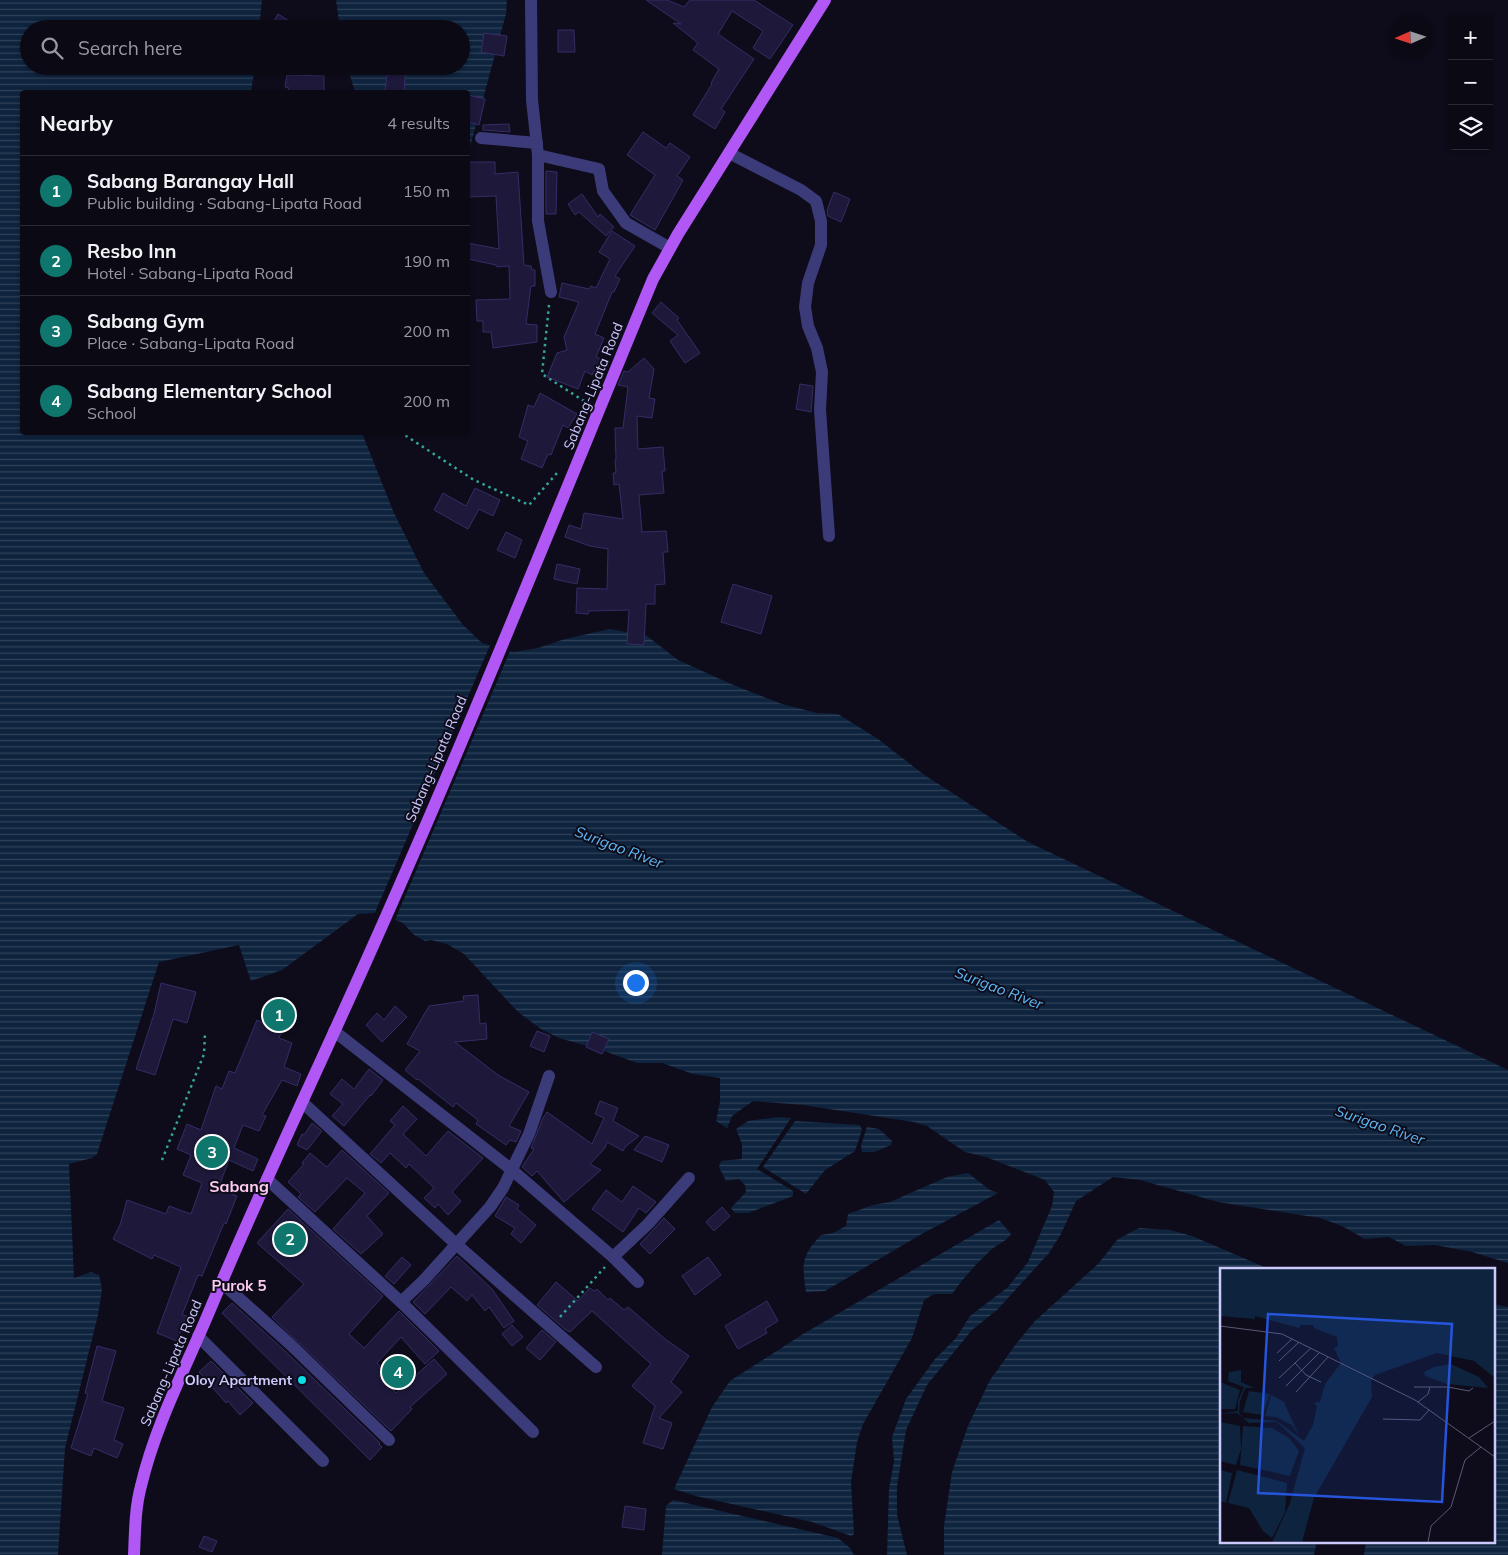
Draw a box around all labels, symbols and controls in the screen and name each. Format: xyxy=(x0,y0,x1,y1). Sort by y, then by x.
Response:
north arrow xyxy=(1388,15,1433,60)
map controls xyxy=(1448,15,1493,150)
button: + xyxy=(1448,15,1493,60)
search box xyxy=(20,20,470,75)
icon: search xyxy=(38,34,66,62)
text: Search here xyxy=(78,36,182,60)
button: − xyxy=(1448,60,1493,105)
button: layers xyxy=(1448,105,1493,150)
text: Nearby xyxy=(40,110,113,136)
text: 4 results xyxy=(387,113,450,133)
text: Sabang Barangay Hall xyxy=(87,169,294,193)
text: 1 xyxy=(51,181,61,201)
text: 150 m xyxy=(403,181,450,201)
text: Public building · Sabang-Lipata Road xyxy=(87,193,362,213)
text: Resbo Inn xyxy=(87,239,177,263)
text: 2 xyxy=(51,251,61,271)
text: 190 m xyxy=(403,251,450,271)
text: Hotel · Sabang-Lipata Road xyxy=(87,263,293,283)
text: Sabang Gym xyxy=(87,309,205,333)
street label: Sabang-Lipata Road xyxy=(559,320,627,452)
text: 3 xyxy=(51,321,61,341)
text: 200 m xyxy=(403,321,450,341)
text: Place · Sabang-Lipata Road xyxy=(87,333,294,353)
text: Sabang Elementary School xyxy=(87,379,332,403)
text: 4 xyxy=(51,391,61,411)
text: 200 m xyxy=(403,391,450,411)
text: School xyxy=(87,403,136,423)
street label: Sabang-Lipata Road xyxy=(401,693,471,825)
water label: Surigao River xyxy=(572,821,666,873)
water label: Surigao River xyxy=(952,962,1046,1014)
your location xyxy=(623,970,649,996)
pin: 1 xyxy=(263,996,295,1034)
water label: Surigao River xyxy=(1333,1101,1428,1149)
pin: 3 xyxy=(196,1133,228,1171)
district label: Sabang xyxy=(209,1176,269,1196)
pin: 2 xyxy=(274,1220,306,1258)
inset map xyxy=(1220,1268,1496,1542)
district label: Purok 5 xyxy=(212,1276,266,1295)
street label: Sabang-Lipata Road xyxy=(136,1297,206,1429)
pin: 4 xyxy=(382,1353,414,1391)
place label: Oloy Apartment xyxy=(185,1371,293,1389)
marker: Oloy Apartment xyxy=(296,1374,308,1386)

